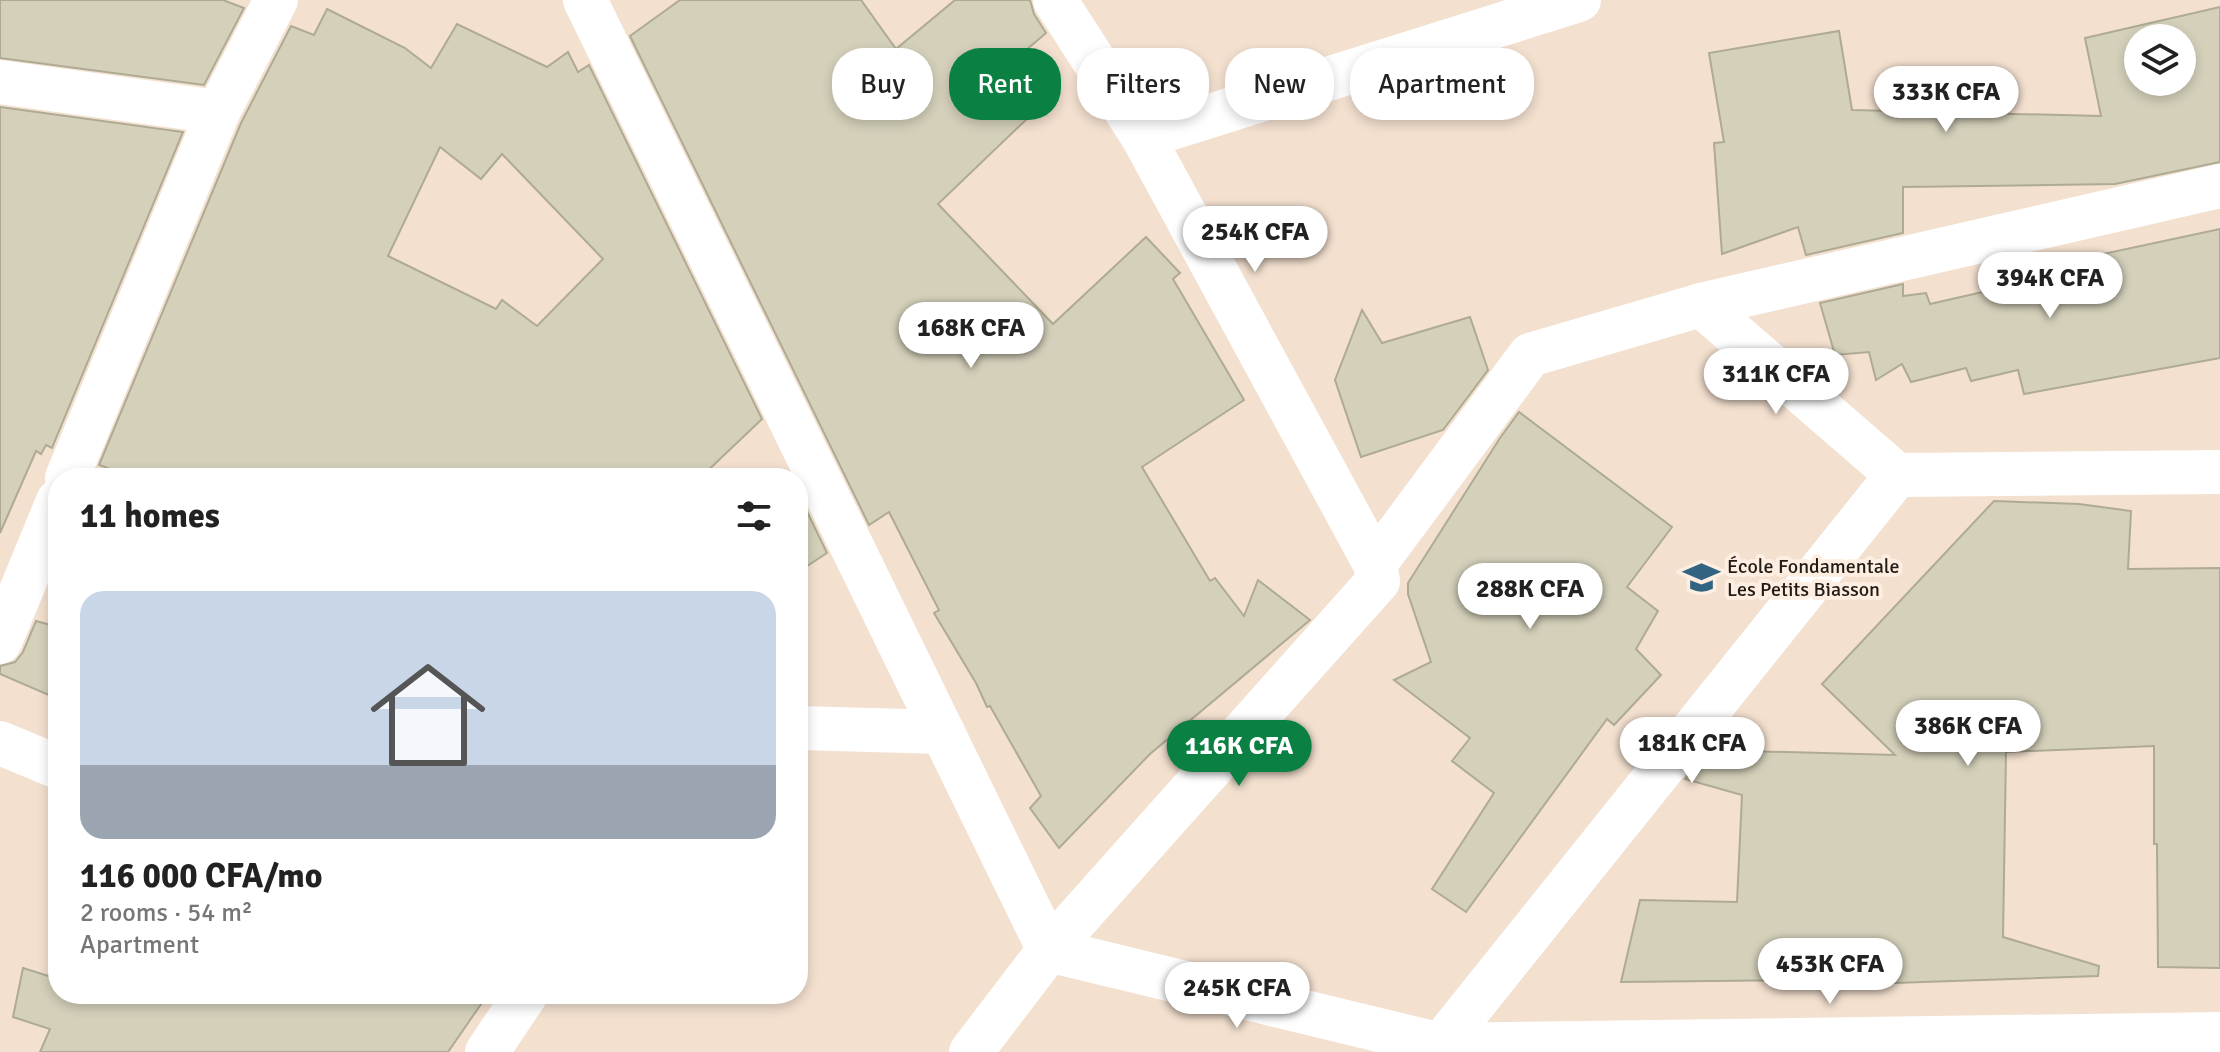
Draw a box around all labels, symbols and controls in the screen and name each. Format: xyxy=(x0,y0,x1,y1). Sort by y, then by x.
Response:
map controls xyxy=(2124,24,2196,96)
button: layers xyxy=(2124,24,2196,96)
chip: Buy xyxy=(832,48,933,120)
chip: Rent xyxy=(949,48,1061,120)
chip: Filters xyxy=(1077,48,1209,120)
chip: New xyxy=(1225,48,1334,120)
chip: Apartment xyxy=(1350,48,1534,120)
pin: 333K CFA xyxy=(1863,66,2029,134)
text: 333K CFA xyxy=(1892,76,2000,108)
pin: 254K CFA xyxy=(1172,206,1338,274)
text: 254K CFA xyxy=(1201,216,1309,248)
pin: 394K CFA xyxy=(1967,252,2133,320)
text: 394K CFA xyxy=(1996,262,2104,294)
pin: 168K CFA xyxy=(888,302,1054,370)
text: 168K CFA xyxy=(917,312,1025,344)
pin: 311K CFA xyxy=(1693,348,1859,416)
text: 311K CFA xyxy=(1722,358,1830,390)
icon: filters xyxy=(732,494,776,538)
text: 11 homes xyxy=(80,495,220,537)
place label: École Fondamentale Les Petits Biasson xyxy=(1727,554,1899,602)
school or university icon: École Fondamentale Les Petits Biasson xyxy=(1682,558,1720,596)
pin: 288K CFA xyxy=(1447,563,1613,631)
text: 288K CFA xyxy=(1476,573,1584,605)
icon: home xyxy=(356,643,500,787)
pin: 386K CFA xyxy=(1885,700,2051,768)
text: 386K CFA xyxy=(1914,710,2022,742)
pin: 181K CFA xyxy=(1609,717,1775,785)
pin: 116K CFA xyxy=(1156,720,1322,788)
text: 181K CFA xyxy=(1638,727,1746,759)
text: 116K CFA xyxy=(1185,730,1293,762)
text: 116 000 CFA/mo xyxy=(80,855,323,897)
text: 2 rooms · 54 m² xyxy=(80,897,253,929)
text: Apartment xyxy=(80,929,199,961)
pin: 453K CFA xyxy=(1747,938,1913,1006)
text: 453K CFA xyxy=(1776,948,1884,980)
pin: 245K CFA xyxy=(1154,962,1320,1030)
text: 245K CFA xyxy=(1183,972,1291,1004)

